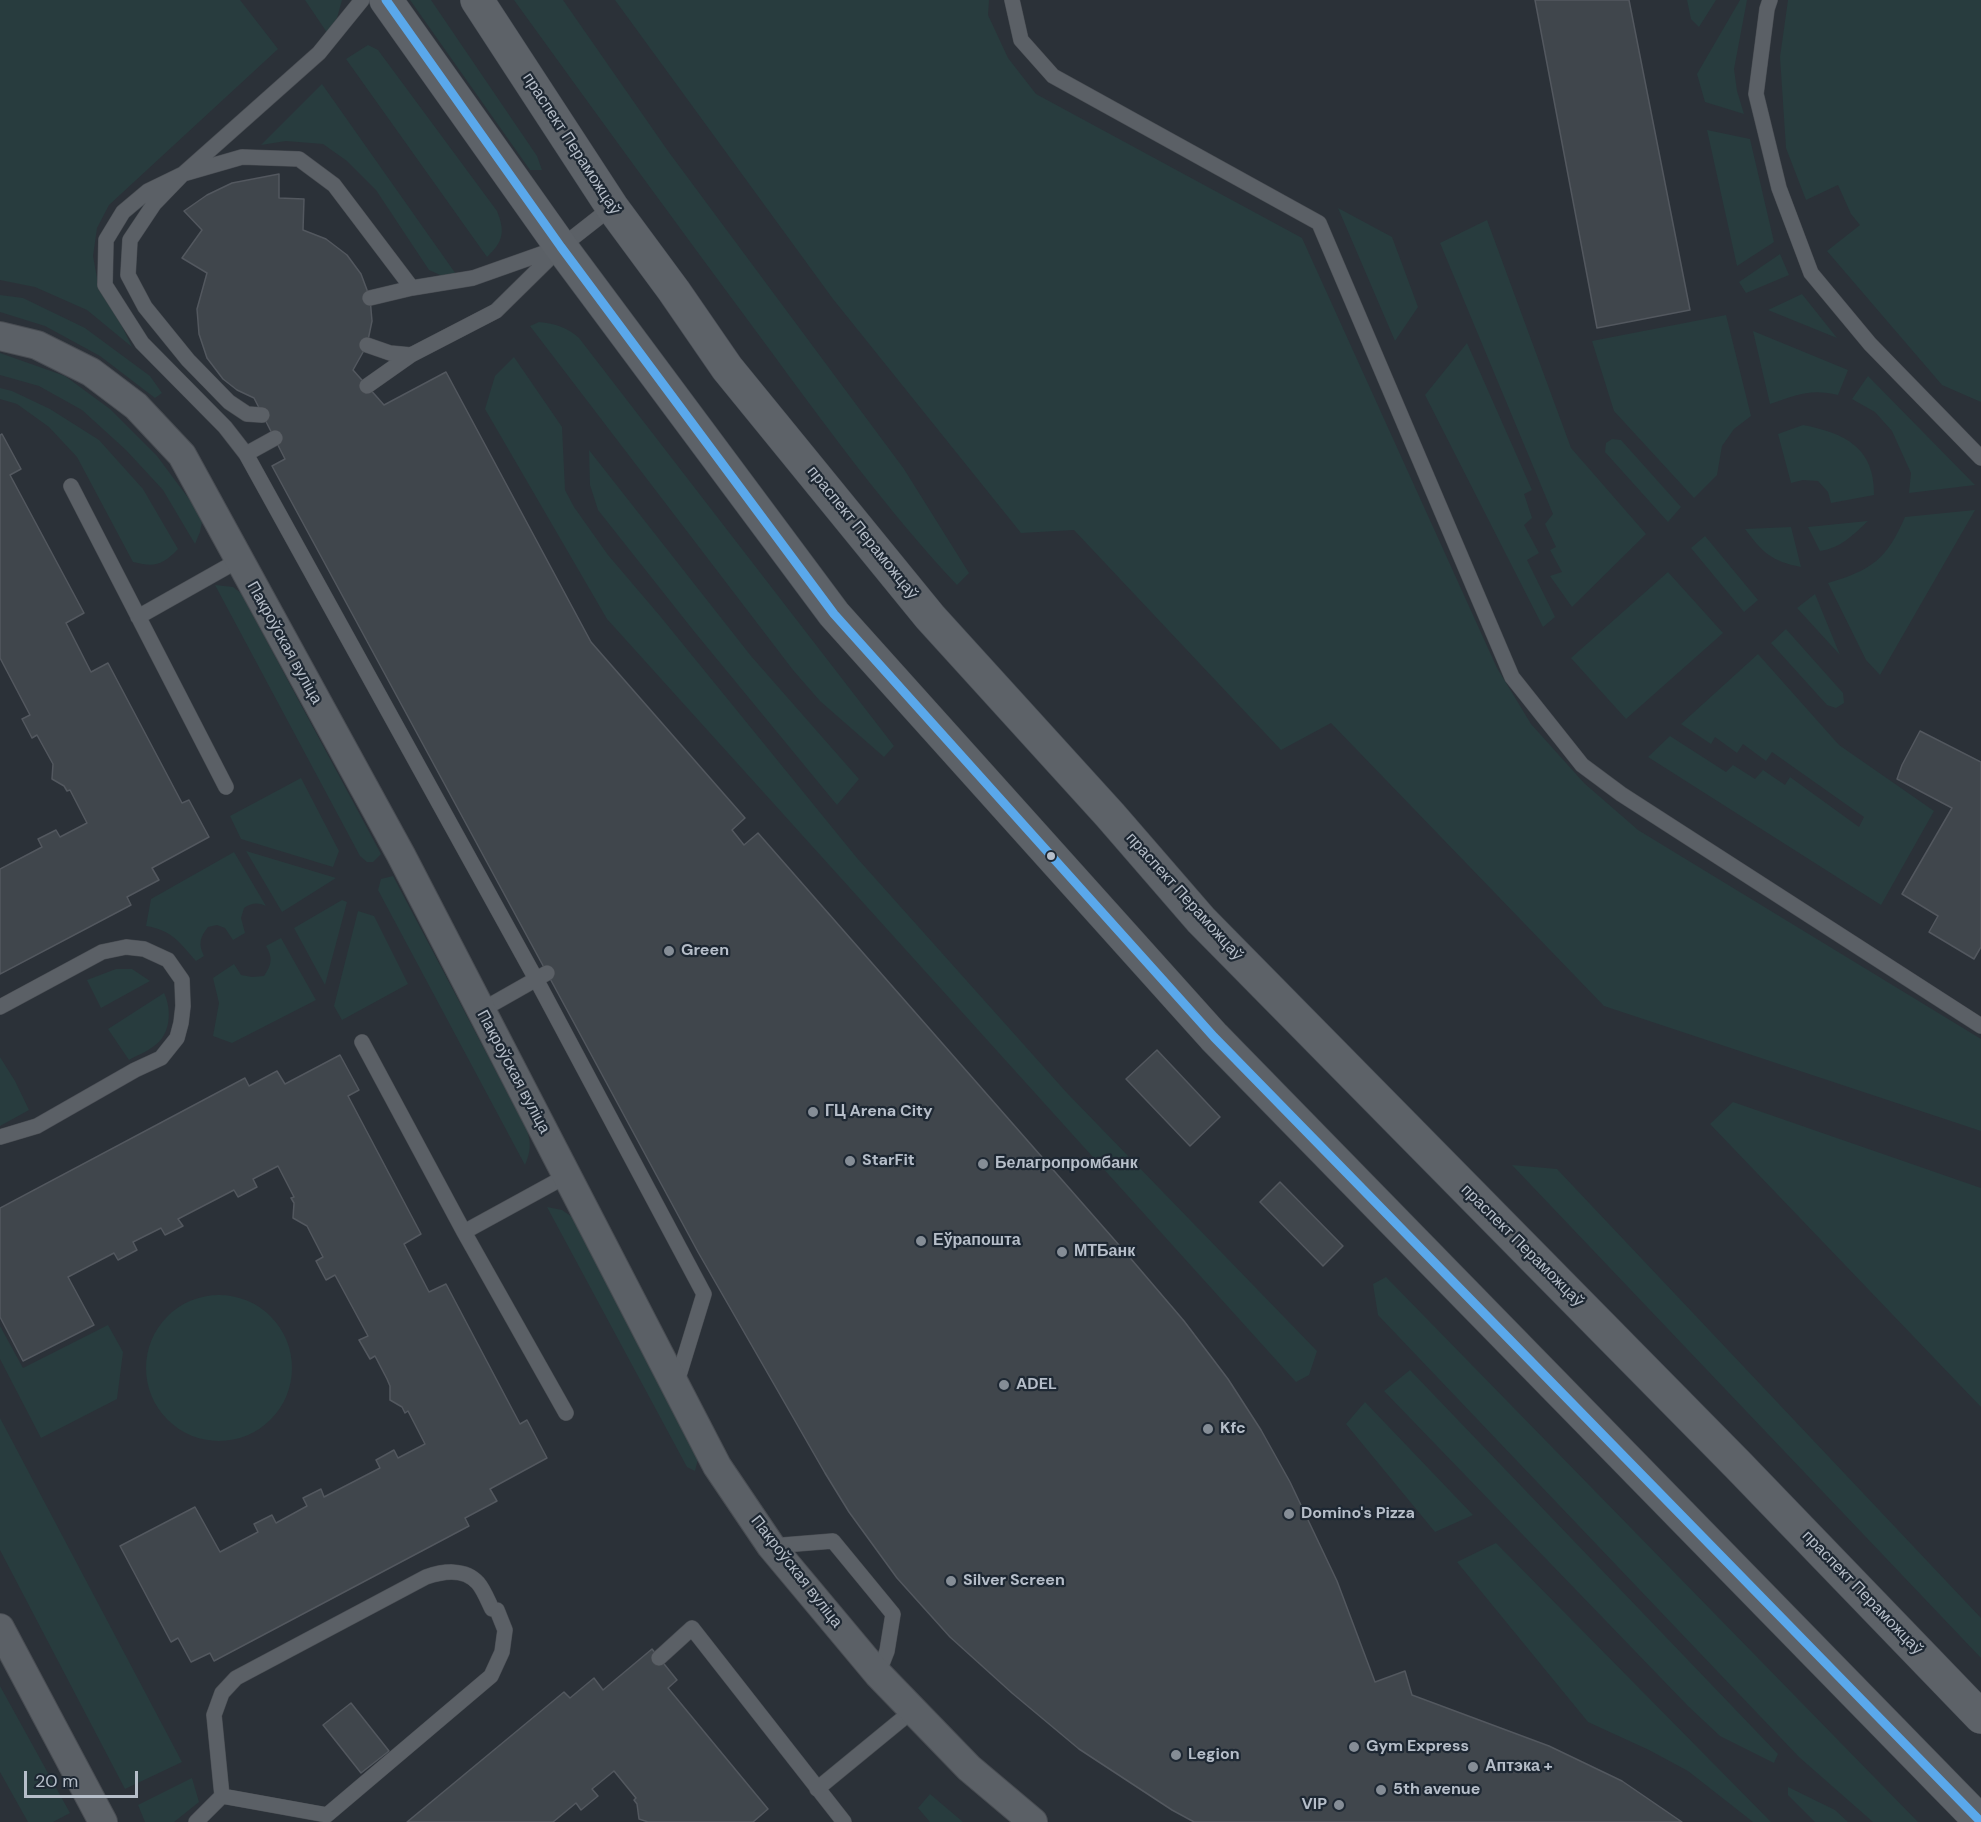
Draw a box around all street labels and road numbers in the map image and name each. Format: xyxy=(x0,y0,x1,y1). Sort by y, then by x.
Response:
street label: праспект Пераможцаў xyxy=(518,69,624,219)
street label: праспект Пераможцаў xyxy=(802,463,922,603)
street label: Пакроўская вуліца xyxy=(242,578,326,708)
street label: праспект Пераможцаў xyxy=(1122,829,1246,965)
street label: Пакроўская вуліца xyxy=(472,1007,554,1137)
street label: праспект Пераможцаў xyxy=(1457,1181,1587,1311)
street label: Пакроўская вуліца xyxy=(746,1512,846,1632)
street label: праспект Пераможцаў xyxy=(1798,1527,1926,1659)

